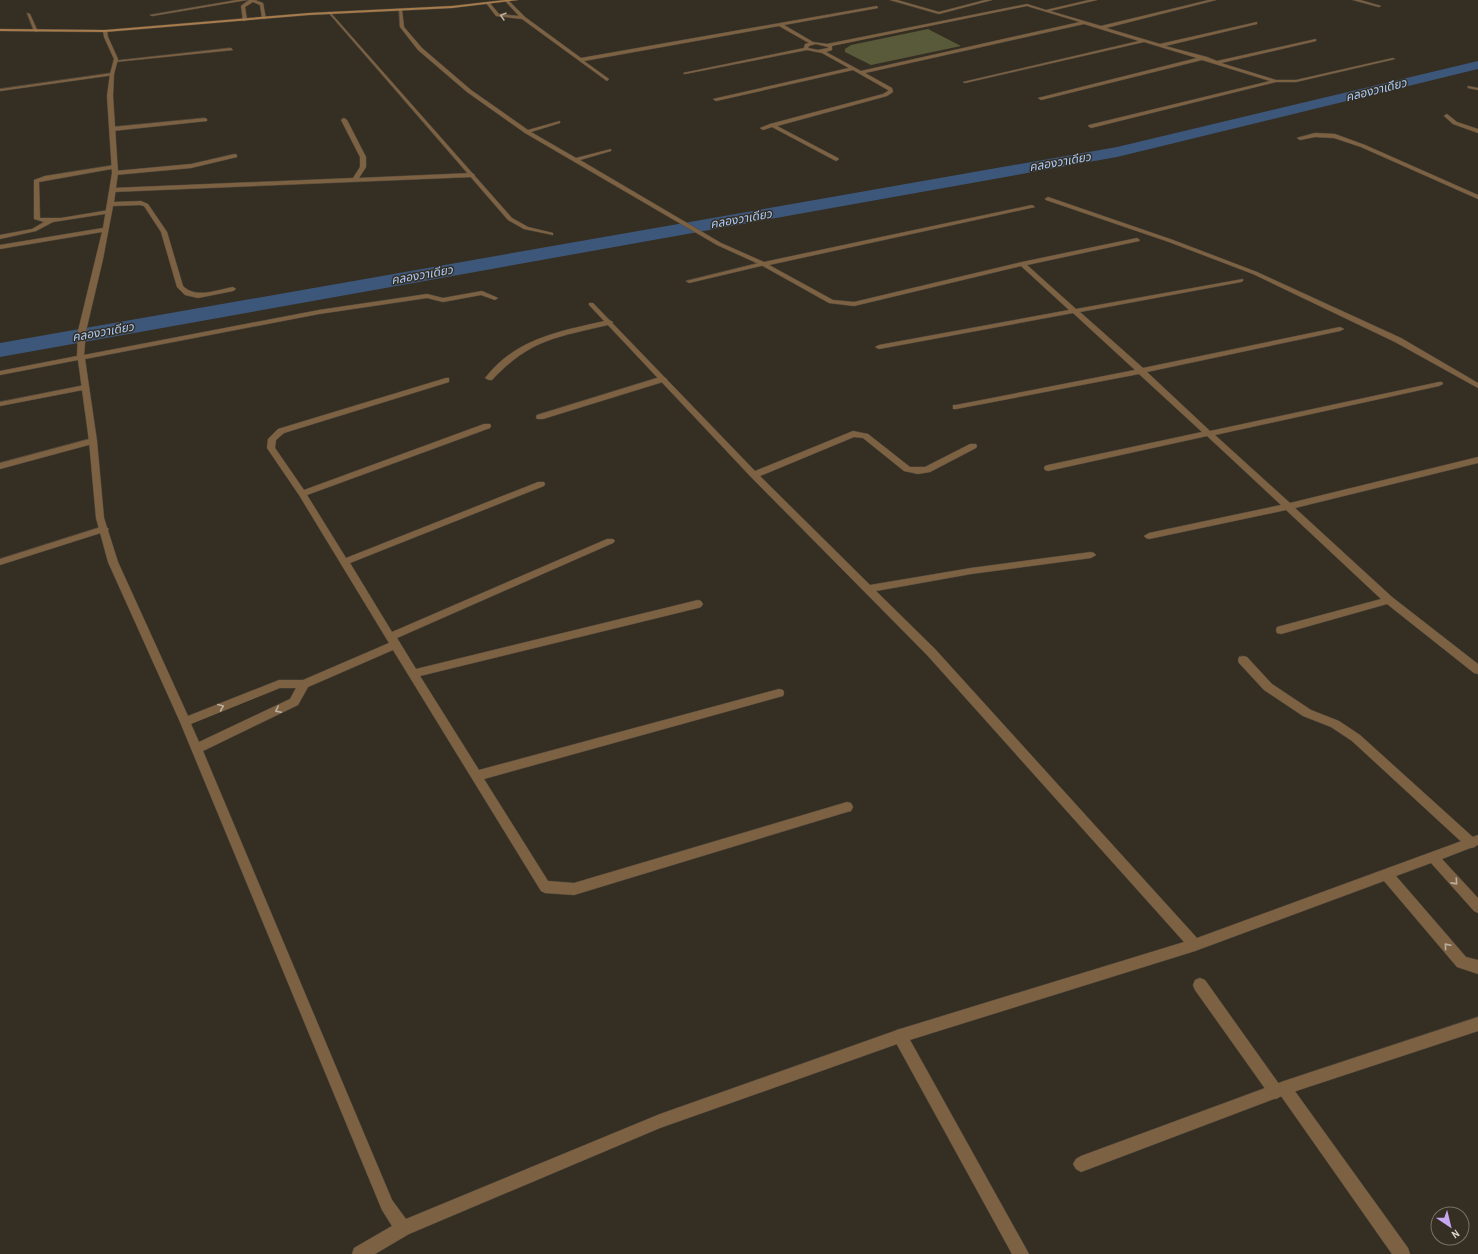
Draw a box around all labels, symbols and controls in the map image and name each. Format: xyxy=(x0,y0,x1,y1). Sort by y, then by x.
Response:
one-way arrow xyxy=(500,12,507,21)
water label: คลองวาเดียว xyxy=(1344,74,1409,105)
water label: คลองวาเดียว xyxy=(1028,149,1093,175)
water label: คลองวาเดียว xyxy=(709,206,774,232)
water label: คลองวาเดียว xyxy=(390,262,455,288)
water label: คลองวาเดียว xyxy=(71,319,136,345)
one-way arrow xyxy=(218,704,225,712)
one-way arrow xyxy=(274,705,282,713)
one-way arrow xyxy=(1451,877,1458,885)
one-way arrow xyxy=(1445,943,1452,950)
north arrow xyxy=(1430,1206,1470,1246)
text: N xyxy=(1449,1227,1462,1242)

